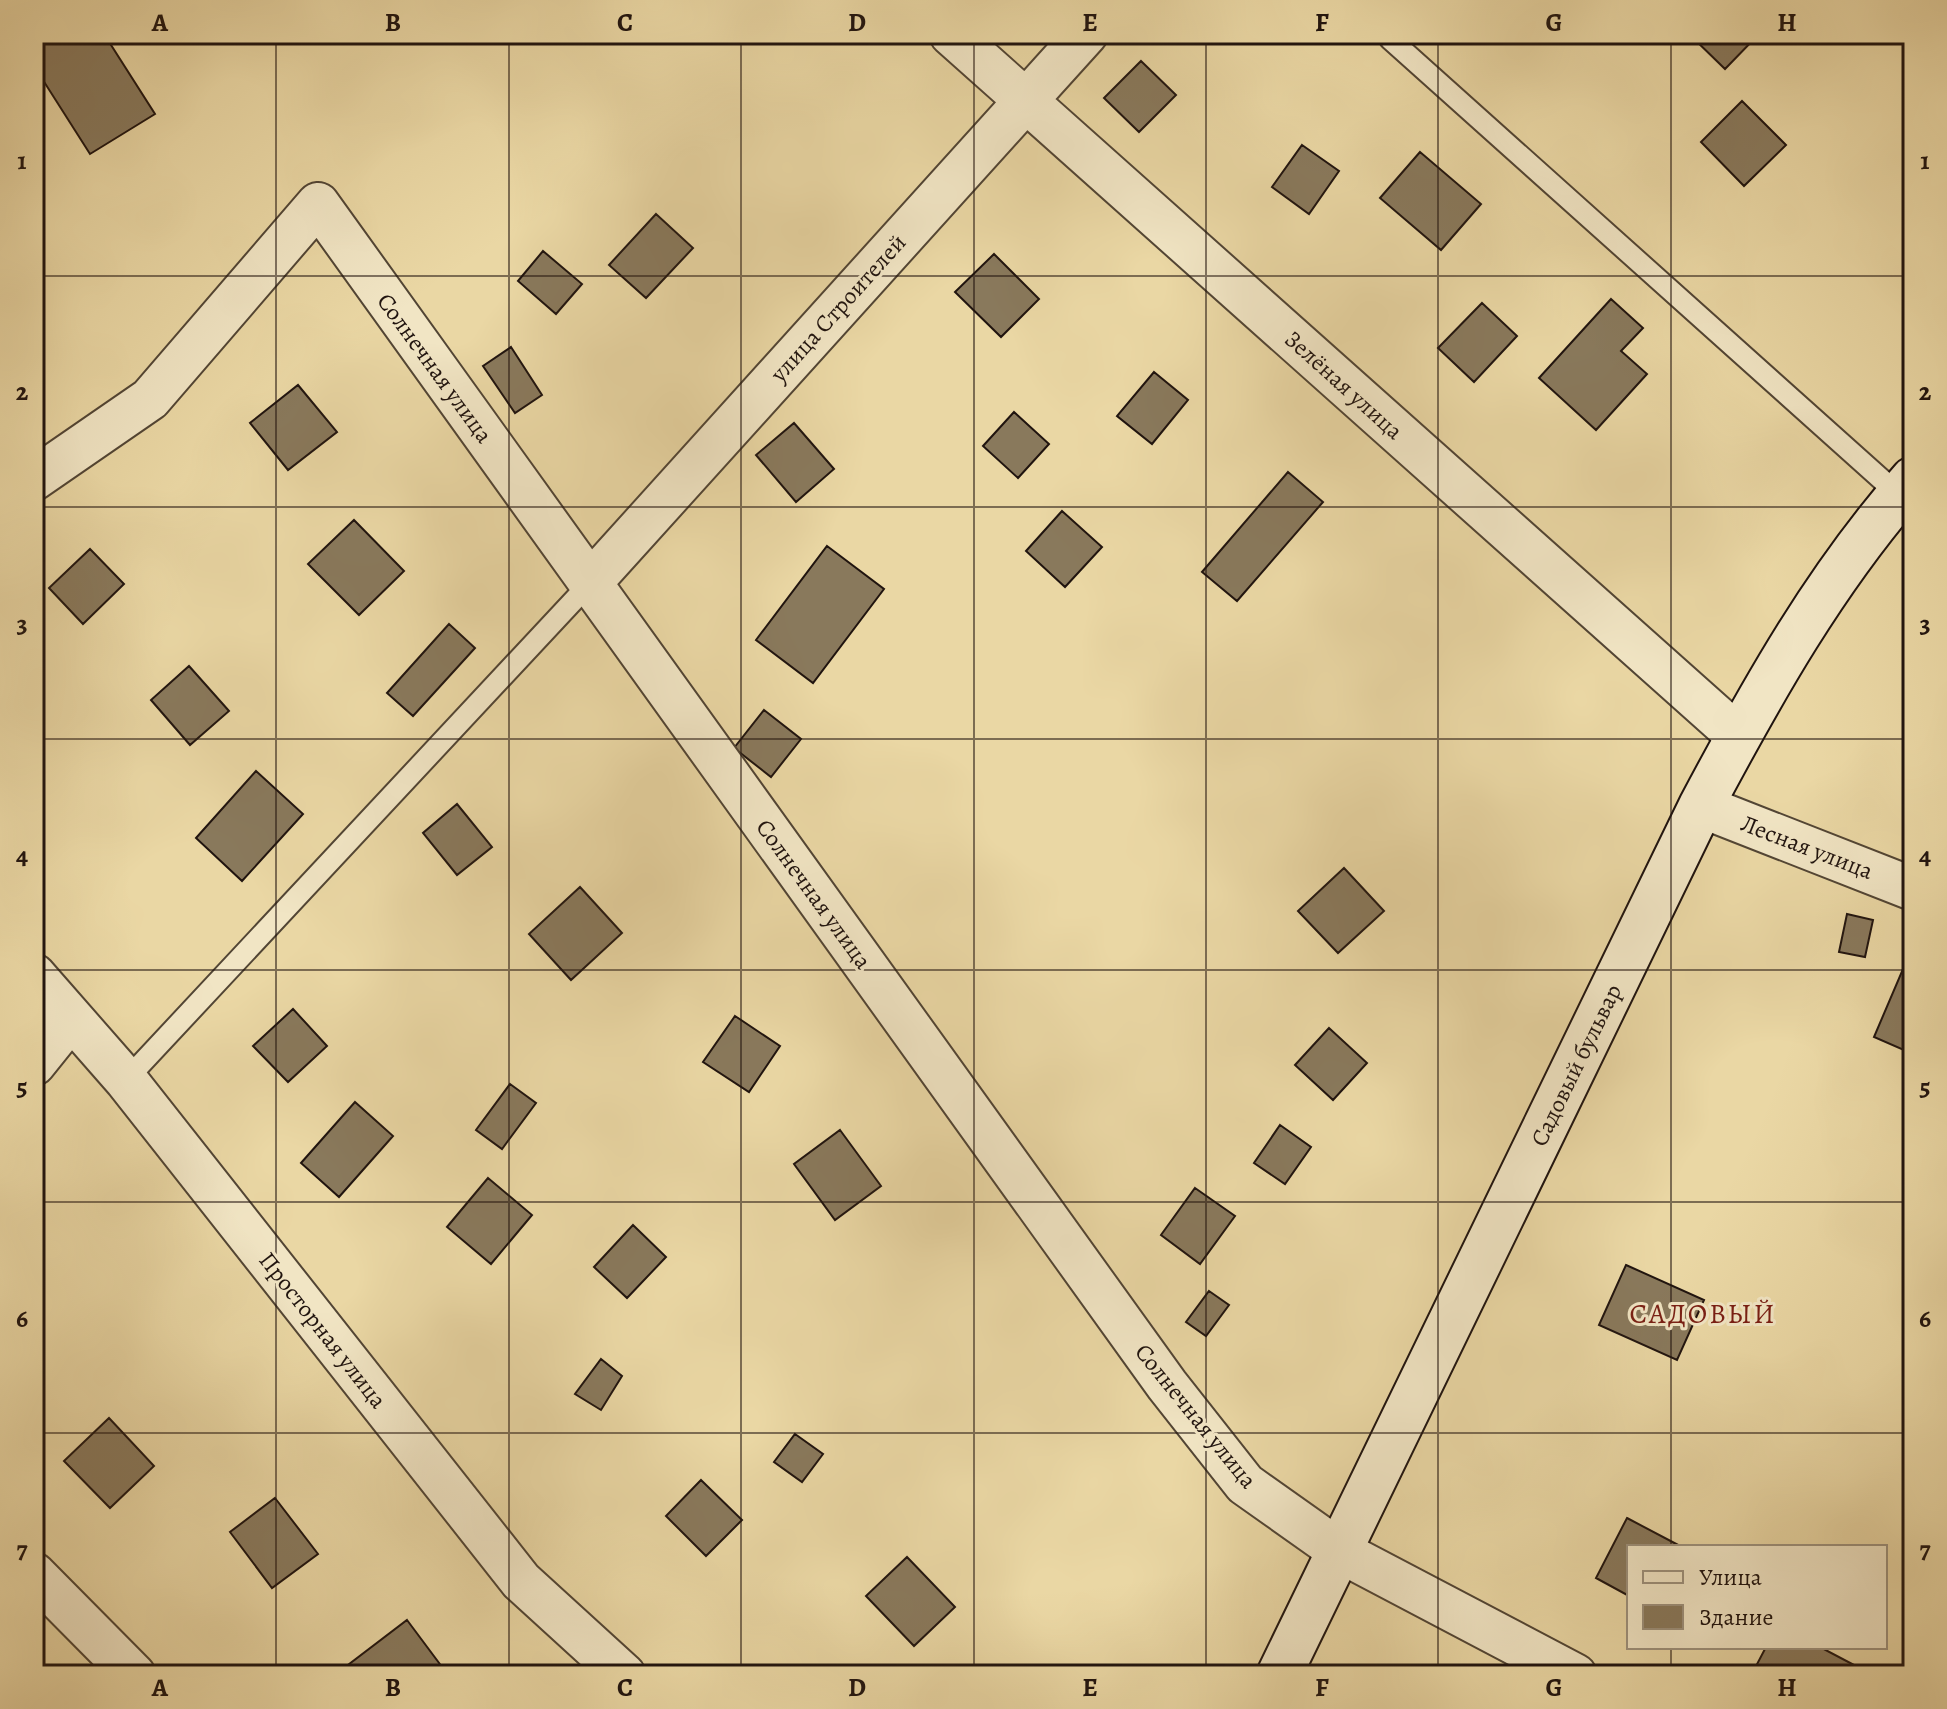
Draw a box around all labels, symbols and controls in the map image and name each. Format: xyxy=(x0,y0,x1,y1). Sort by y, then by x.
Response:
text: A xyxy=(151,5,169,40)
text: B xyxy=(385,5,401,40)
text: C xyxy=(617,5,633,40)
text: D xyxy=(848,5,866,40)
text: E xyxy=(1082,5,1098,40)
text: F xyxy=(1315,5,1329,40)
text: G xyxy=(1545,5,1563,40)
text: H xyxy=(1777,5,1797,40)
text: 1 xyxy=(17,143,27,178)
text: 1 xyxy=(1920,143,1930,178)
street label: улица Строителей xyxy=(762,227,913,390)
street label: Солнечная улица xyxy=(370,287,500,449)
street label: Зелёная улица xyxy=(1278,323,1410,447)
text: 2 xyxy=(16,374,29,409)
text: 2 xyxy=(1919,374,1932,409)
text: 3 xyxy=(16,606,28,641)
text: 3 xyxy=(1919,606,1931,641)
street label: Лесная улица xyxy=(1736,807,1878,887)
street label: Солнечная улица xyxy=(749,813,879,975)
text: 4 xyxy=(16,838,28,873)
text: 4 xyxy=(1919,838,1931,873)
street label: Садовый бульвар xyxy=(1523,979,1629,1151)
text: 5 xyxy=(16,1069,28,1104)
text: 5 xyxy=(1919,1069,1931,1104)
street label: Просторная улица xyxy=(252,1245,394,1415)
district label: САДОВЫЙ xyxy=(1629,1295,1777,1333)
text: 6 xyxy=(16,1301,28,1336)
text: 6 xyxy=(1919,1301,1931,1336)
street label: Солнечная улица xyxy=(1128,1337,1264,1495)
text: 7 xyxy=(16,1532,28,1567)
text: 7 xyxy=(1919,1532,1931,1567)
legend xyxy=(1627,1545,1887,1649)
text: Улица xyxy=(1699,1561,1762,1593)
text: Здание xyxy=(1699,1601,1774,1633)
text: A xyxy=(151,1670,169,1705)
text: B xyxy=(385,1670,401,1705)
text: C xyxy=(617,1670,633,1705)
text: D xyxy=(848,1670,866,1705)
text: E xyxy=(1082,1670,1098,1705)
text: F xyxy=(1315,1670,1329,1705)
text: G xyxy=(1545,1670,1563,1705)
text: H xyxy=(1777,1670,1797,1705)

